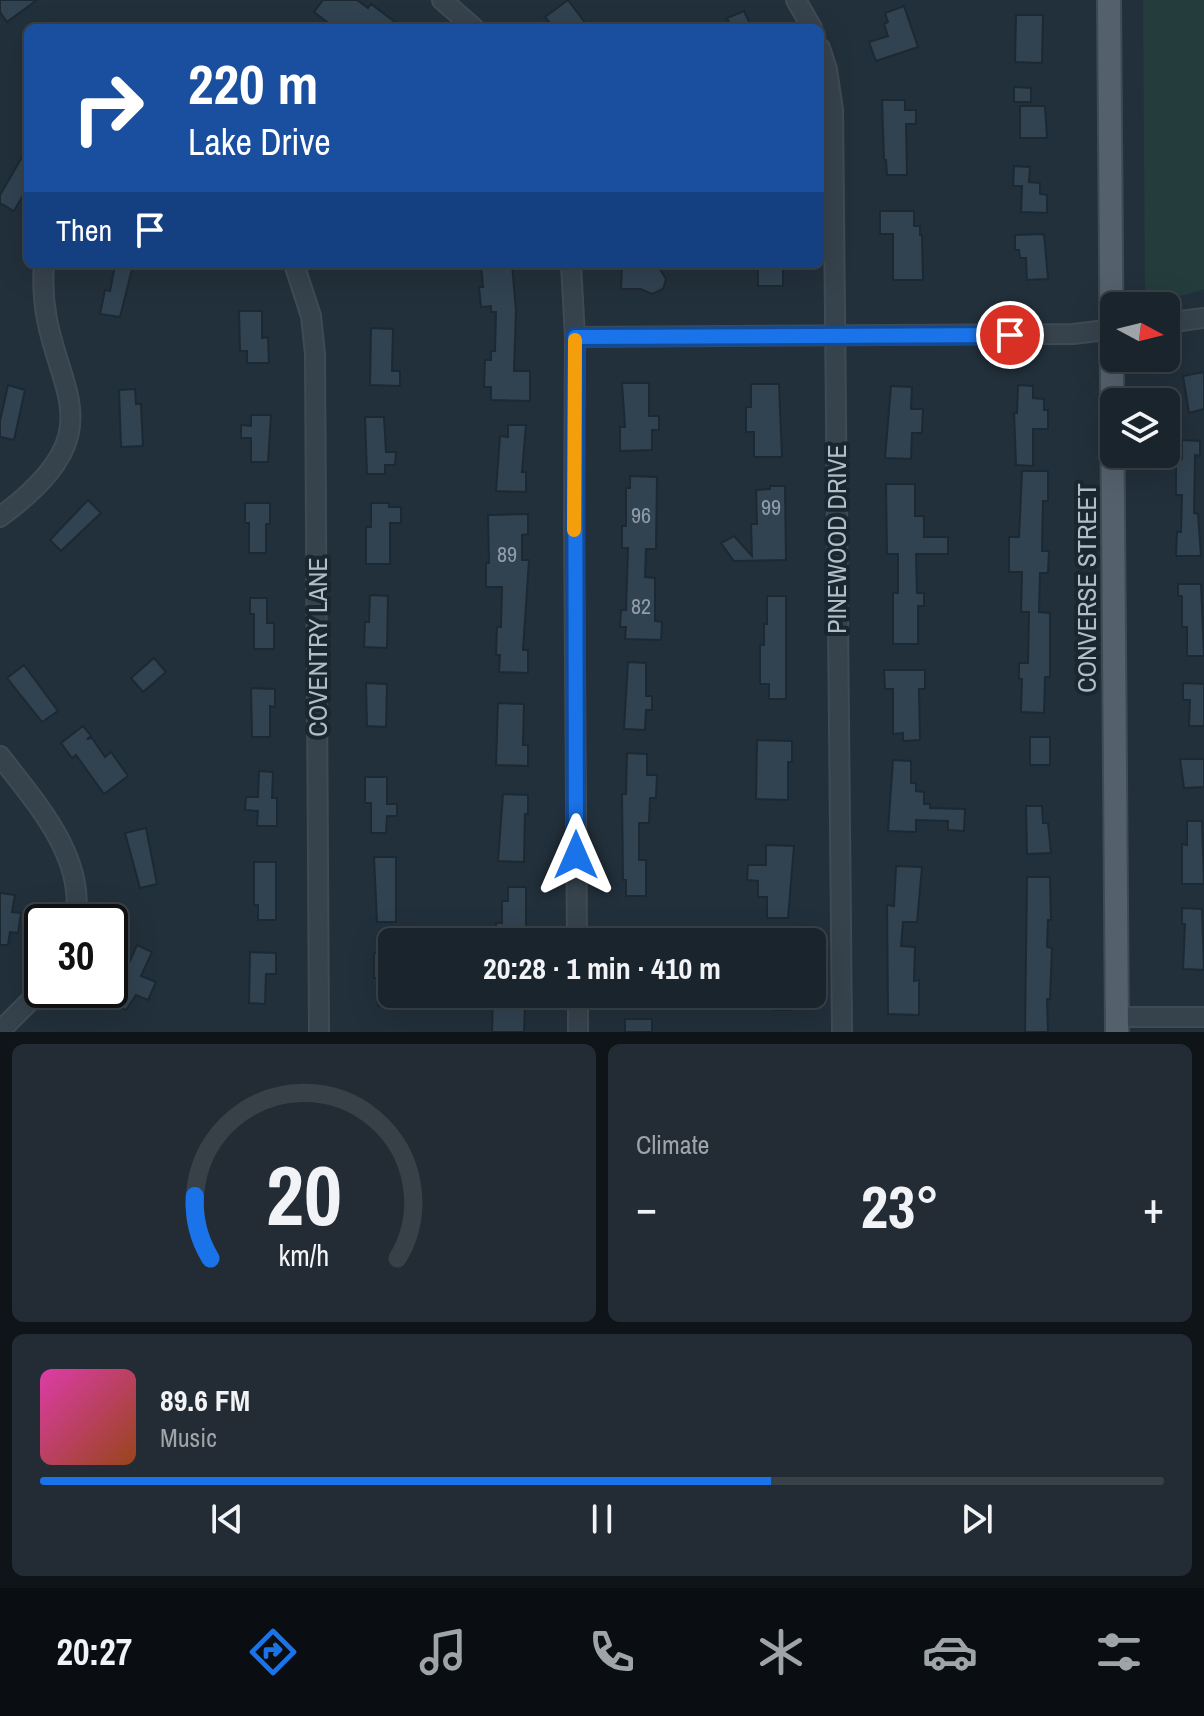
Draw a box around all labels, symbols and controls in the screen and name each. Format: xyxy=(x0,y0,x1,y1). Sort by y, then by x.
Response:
text: 220 m xyxy=(188,46,318,121)
icon: right xyxy=(56,56,160,160)
text: Lake Drive xyxy=(188,118,331,166)
icon: arrive xyxy=(128,208,172,252)
text: Then xyxy=(56,210,112,250)
north arrow xyxy=(1100,292,1180,372)
map controls xyxy=(1100,292,1180,468)
pin xyxy=(976,301,1044,369)
icon: arrive xyxy=(988,313,1032,357)
button: layers xyxy=(1100,388,1180,468)
street label: PINEWOOD DRIVE xyxy=(819,444,854,634)
street label: CONVERSE STREET xyxy=(1069,483,1104,693)
house number: 99 xyxy=(761,492,781,522)
house number: 96 xyxy=(631,500,651,530)
house number: 89 xyxy=(497,539,517,569)
street label: COVENTRY LANE xyxy=(300,557,335,737)
house number: 82 xyxy=(631,591,651,621)
position arrow xyxy=(534,813,618,897)
speed limit sign: 30 xyxy=(24,904,128,1008)
text: 20:28 · 1 min · 410 m xyxy=(483,948,721,988)
text: Climate xyxy=(636,1127,709,1162)
text: 20 xyxy=(266,1139,342,1251)
text: 23° xyxy=(861,1166,939,1247)
text: − xyxy=(636,1177,657,1237)
text: + xyxy=(1143,1177,1164,1237)
text: km/h xyxy=(279,1236,329,1275)
text: 89.6 FM xyxy=(160,1380,250,1420)
text: Music xyxy=(160,1420,217,1455)
icon: previous xyxy=(205,1497,249,1541)
icon: pause xyxy=(580,1497,624,1541)
icon: next xyxy=(955,1497,999,1541)
icon: directions xyxy=(245,1624,301,1680)
icon: music xyxy=(415,1624,471,1680)
icon: phone xyxy=(584,1624,640,1680)
icon: climate xyxy=(753,1624,809,1680)
icon: car xyxy=(922,1624,978,1680)
icon: filters xyxy=(1091,1624,1147,1680)
text: 20:27 xyxy=(57,1628,132,1676)

